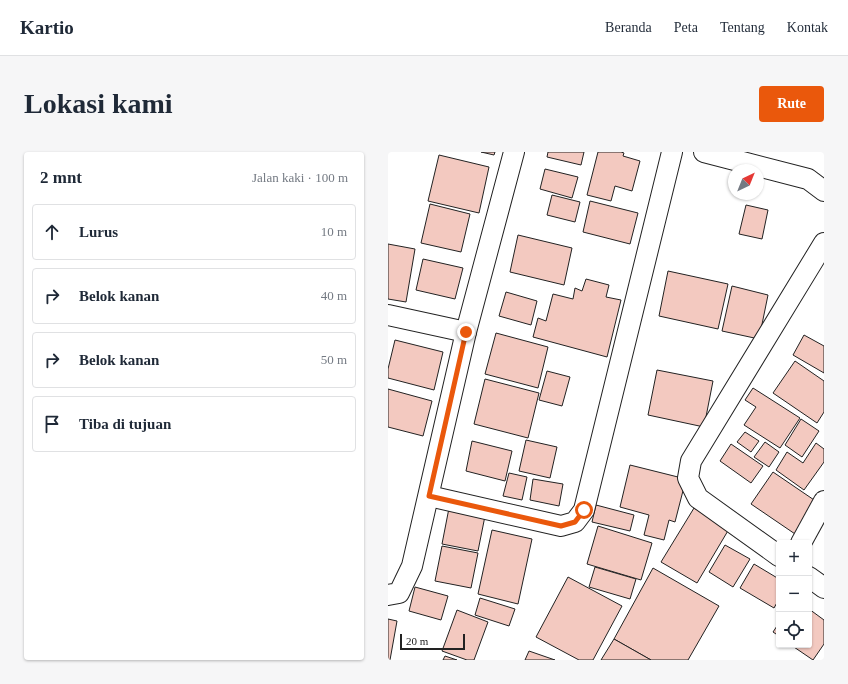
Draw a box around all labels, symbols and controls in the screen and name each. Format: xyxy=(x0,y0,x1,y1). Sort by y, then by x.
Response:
text: Kartio xyxy=(20,17,74,38)
text: Beranda xyxy=(605,20,652,35)
text: Peta xyxy=(674,20,698,35)
text: Tentang xyxy=(720,20,765,35)
text: Kontak xyxy=(787,20,828,35)
button: Rute xyxy=(759,86,824,122)
text: Lokasi kami xyxy=(24,88,173,119)
north arrow xyxy=(728,164,764,200)
text: 2 mnt xyxy=(40,168,82,187)
text: Jalan kaki · 100 m xyxy=(252,170,348,185)
icon: ahead xyxy=(41,221,63,243)
text: Lurus xyxy=(79,224,118,240)
text: 10 m xyxy=(321,224,347,239)
icon: right xyxy=(41,285,63,307)
text: Belok kanan xyxy=(79,288,159,304)
text: 40 m xyxy=(321,288,347,303)
route end xyxy=(457,323,475,341)
icon: right xyxy=(41,349,63,371)
text: Belok kanan xyxy=(79,352,159,368)
text: 50 m xyxy=(321,352,347,367)
icon: arrive xyxy=(41,413,63,435)
text: Tiba di tujuan xyxy=(79,416,171,432)
route start xyxy=(575,501,593,519)
map controls xyxy=(776,540,812,648)
button: + xyxy=(776,540,812,576)
button: − xyxy=(776,576,812,612)
button: locate xyxy=(776,612,812,648)
scale bar xyxy=(400,632,465,651)
text: 20 m xyxy=(406,635,428,647)

